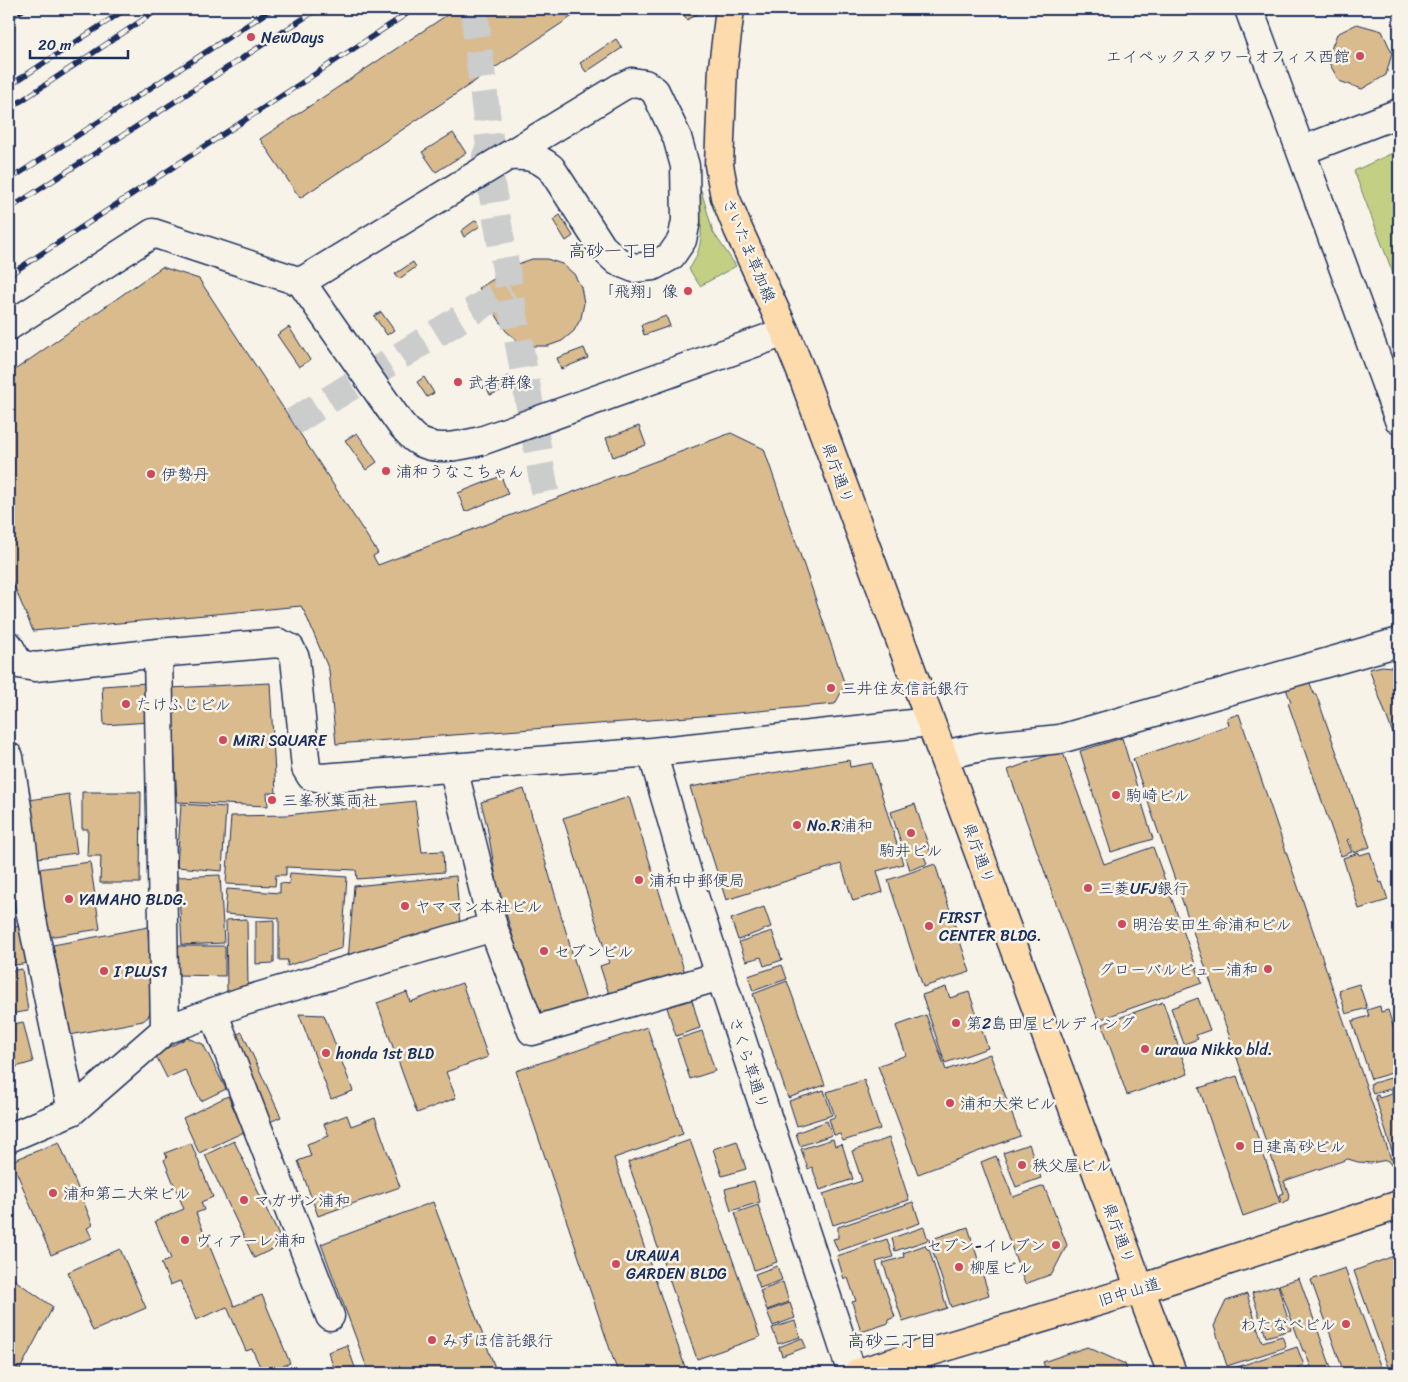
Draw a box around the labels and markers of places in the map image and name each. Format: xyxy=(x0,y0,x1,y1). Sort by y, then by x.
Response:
place label: NewDays xyxy=(261,23,324,52)
marker: NewDays xyxy=(245,31,257,43)
place label: エイペックスタワー オフィス西館 xyxy=(1106,42,1350,71)
marker: エイペックスタワー オフィス西館 xyxy=(1354,50,1366,62)
place label: 「飛翔」像 xyxy=(598,277,678,306)
marker: 「飛翔」像 xyxy=(682,285,694,297)
place label: 武者群像 xyxy=(468,368,532,397)
marker: 武者群像 xyxy=(452,376,464,388)
place label: 浦和うなこちゃん xyxy=(396,457,524,486)
place label: 伊勢丹 xyxy=(161,460,209,489)
marker: 浦和うなこちゃん xyxy=(380,465,392,477)
marker: 伊勢丹 xyxy=(145,468,157,480)
place label: 三井住友信託銀行 xyxy=(841,674,969,703)
marker: 三井住友信託銀行 xyxy=(825,682,837,694)
place label: たけふじビル xyxy=(136,690,231,719)
marker: たけふじビル xyxy=(120,698,132,710)
place label: MiRi SQUARE xyxy=(233,726,328,755)
marker: MiRi SQUARE xyxy=(217,734,229,746)
place label: 駒崎ビル xyxy=(1126,781,1190,810)
place label: 三峯秋葉両社 xyxy=(282,786,378,815)
marker: 駒崎ビル xyxy=(1110,789,1122,801)
marker: 三峯秋葉両社 xyxy=(266,794,278,806)
place label: No.R浦和 xyxy=(807,811,873,840)
marker: No.R浦和 xyxy=(791,819,803,831)
marker: 駒井ビル xyxy=(905,827,917,839)
place label: 駒井ビル xyxy=(879,836,943,865)
place label: 浦和中郵便局 xyxy=(649,866,745,895)
marker: 浦和中郵便局 xyxy=(633,874,645,886)
place label: 三菱UFJ銀行 xyxy=(1098,874,1189,903)
marker: 三菱UFJ銀行 xyxy=(1082,882,1094,894)
place label: YAMAHO BLDG. xyxy=(79,885,187,914)
place label: ヤママン本社ビル xyxy=(415,892,543,921)
marker: YAMAHO BLDG. xyxy=(63,893,75,905)
marker: ヤママン本社ビル xyxy=(399,900,411,912)
place label: FIRST CENTER BLDG. xyxy=(939,903,1042,950)
place label: 明治安田生命浦和ビル xyxy=(1132,910,1292,939)
marker: 明治安田生命浦和ビル xyxy=(1116,918,1128,930)
marker: FIRST CENTER BLDG. xyxy=(923,920,935,932)
place label: セブンビル xyxy=(554,937,634,966)
marker: セブンビル xyxy=(538,945,550,957)
place label: グローバルビュー浦和 xyxy=(1098,955,1258,984)
place label: I PLUS1 xyxy=(113,957,168,986)
marker: グローバルビュー浦和 xyxy=(1262,963,1274,975)
marker: I PLUS1 xyxy=(98,965,110,977)
place label: 第2島田屋ビルディング xyxy=(966,1009,1135,1038)
marker: 第2島田屋ビルディング xyxy=(950,1017,962,1029)
place label: urawa Nikko bld. xyxy=(1155,1035,1273,1064)
place label: honda 1st BLD xyxy=(335,1039,435,1068)
marker: urawa Nikko bld. xyxy=(1139,1043,1151,1055)
marker: honda 1st BLD xyxy=(320,1047,332,1059)
place label: 浦和大栄ビル xyxy=(960,1089,1056,1118)
marker: 浦和大栄ビル xyxy=(944,1097,956,1109)
place label: 日建高砂ビル xyxy=(1250,1132,1346,1161)
marker: 日建高砂ビル xyxy=(1234,1140,1246,1152)
place label: 秩父屋ビル xyxy=(1032,1151,1112,1180)
marker: 秩父屋ビル xyxy=(1016,1159,1028,1171)
place label: 浦和第二大栄ビル xyxy=(63,1179,191,1208)
place label: マガザン浦和 xyxy=(254,1186,350,1215)
marker: 浦和第二大栄ビル xyxy=(47,1187,59,1199)
marker: マガザン浦和 xyxy=(238,1194,250,1206)
place label: ヴィアーレ浦和 xyxy=(195,1226,306,1255)
place label: セブン-イレブン xyxy=(927,1231,1046,1260)
marker: ヴィアーレ浦和 xyxy=(179,1234,191,1246)
marker: セブン-イレブン xyxy=(1050,1239,1062,1251)
place label: URAWA GARDEN BLDG xyxy=(626,1241,727,1288)
place label: 柳屋ビル xyxy=(969,1253,1033,1282)
marker: URAWA GARDEN BLDG xyxy=(610,1258,622,1270)
marker: 柳屋ビル xyxy=(953,1261,965,1273)
place label: わたなべビル xyxy=(1240,1310,1336,1339)
marker: わたなべビル xyxy=(1340,1318,1352,1330)
place label: みずほ信託銀行 xyxy=(442,1326,553,1355)
marker: みずほ信託銀行 xyxy=(426,1334,438,1346)

